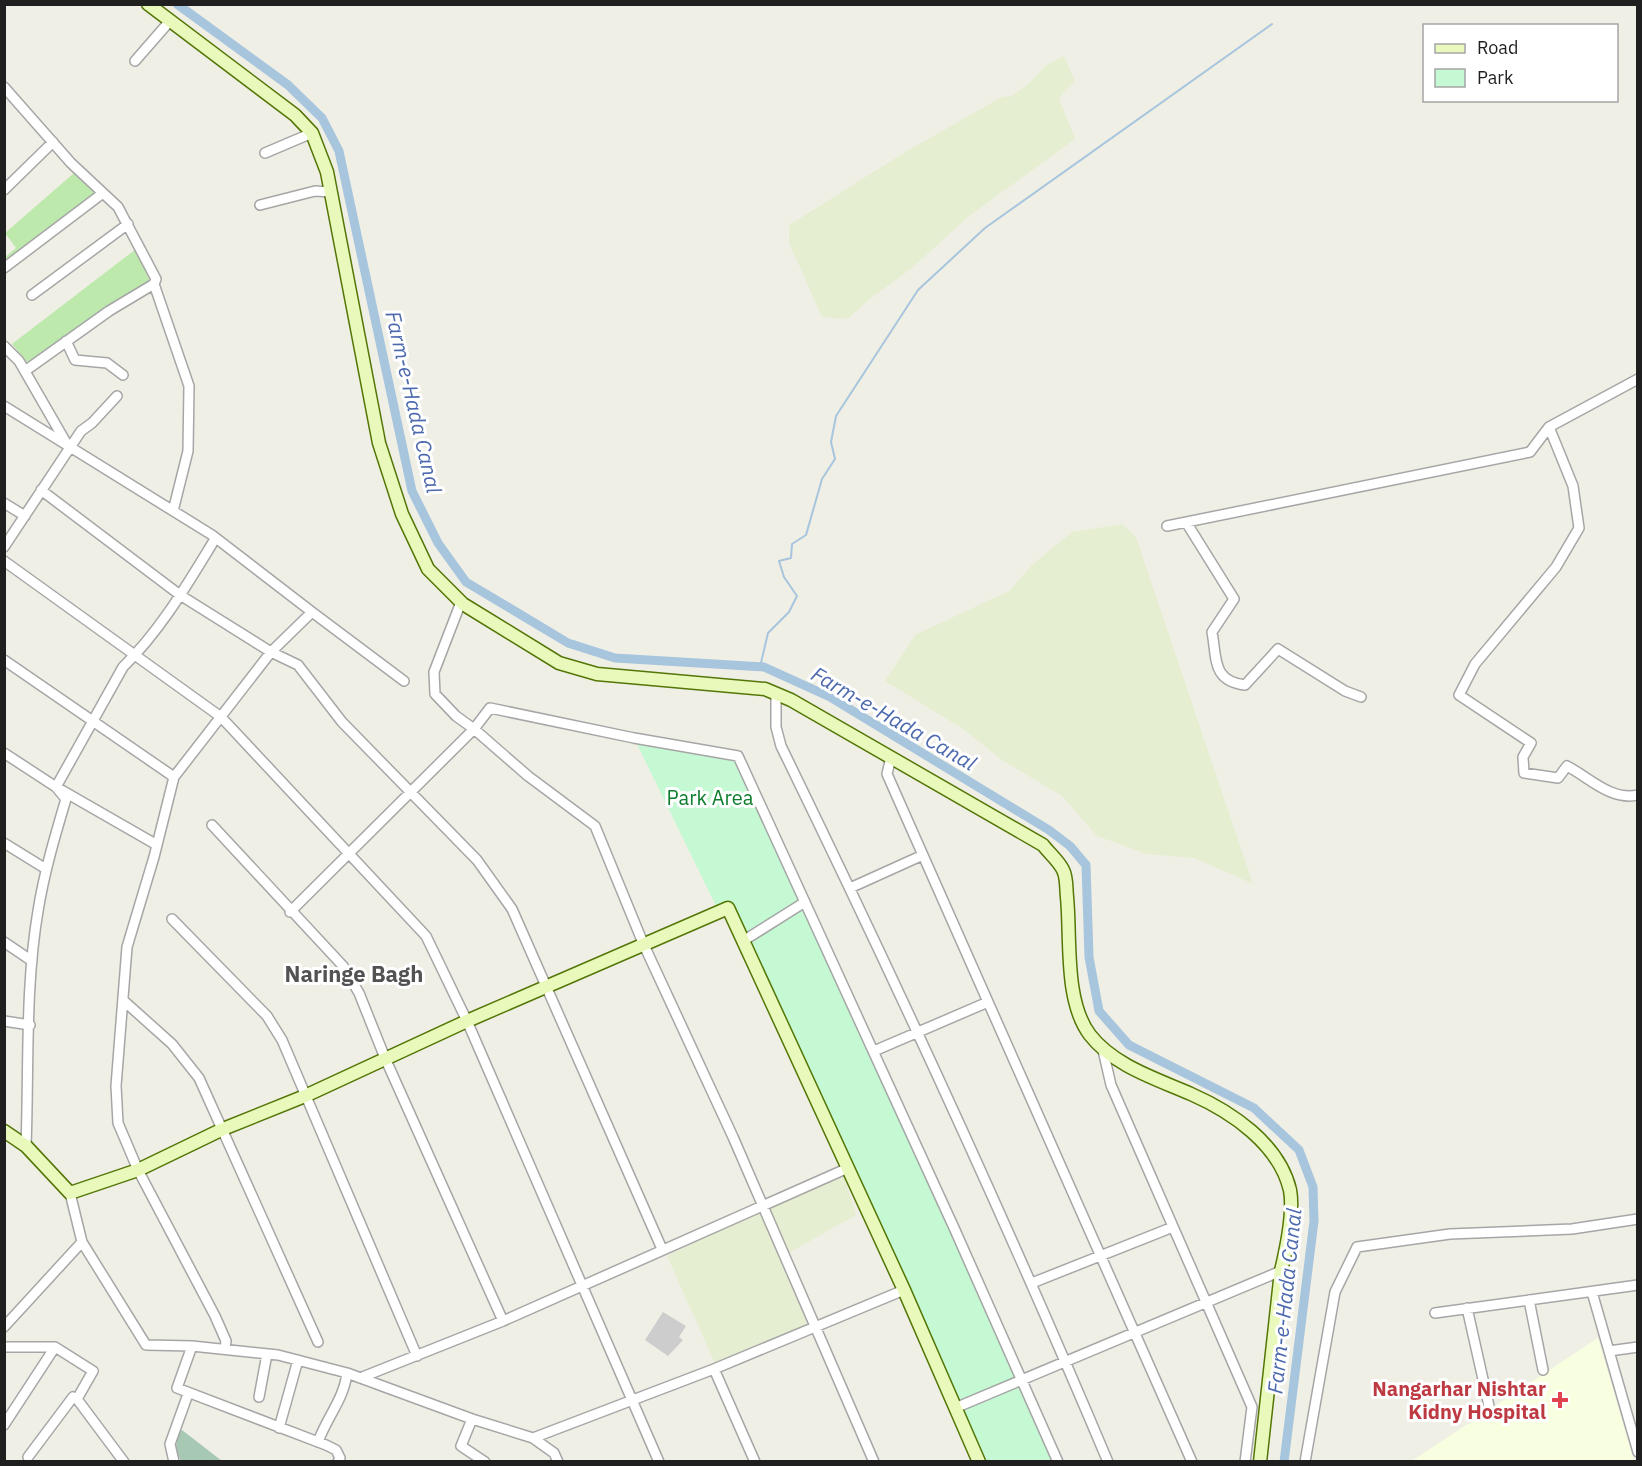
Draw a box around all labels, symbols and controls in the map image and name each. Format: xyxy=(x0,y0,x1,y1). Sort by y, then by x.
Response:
legend xyxy=(1423,24,1618,102)
text: Road xyxy=(1477,36,1518,59)
text: Park xyxy=(1477,66,1514,89)
water label: Farm-e-Hada Canal xyxy=(379,308,449,496)
water label: Farm-e-Hada Canal xyxy=(806,659,982,777)
park label: Park Area xyxy=(667,784,754,811)
district label: Naringe Bagh xyxy=(285,959,423,988)
water label: Farm-e-Hada Canal xyxy=(1260,1207,1308,1395)
place label: Nangarhar Nishtar Kidny Hospital xyxy=(1372,1375,1546,1425)
marker: Nangarhar Nishtar Kidny Hospital xyxy=(1551,1391,1569,1409)

